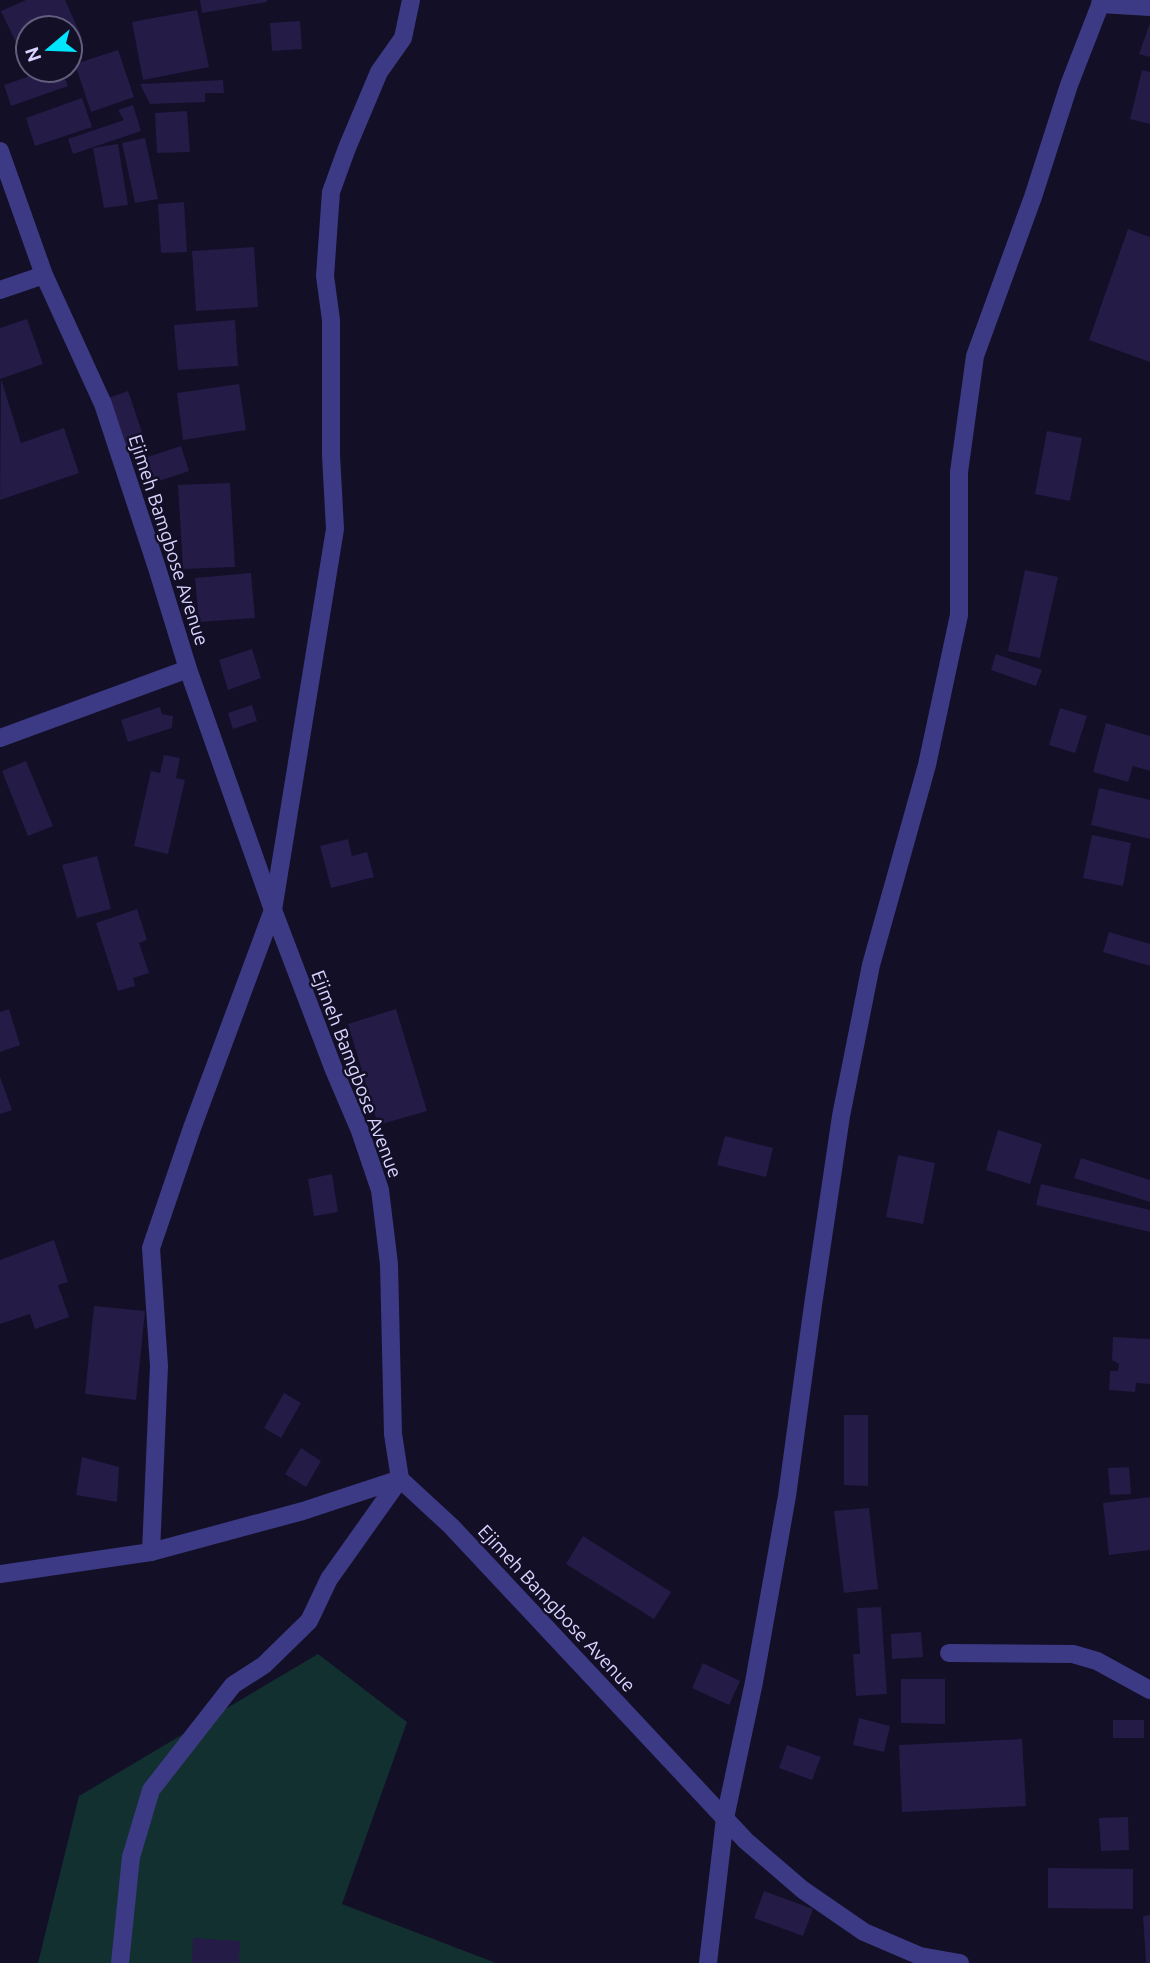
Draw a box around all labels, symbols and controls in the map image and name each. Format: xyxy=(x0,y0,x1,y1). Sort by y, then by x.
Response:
north arrow xyxy=(14,14,84,84)
text: N xyxy=(20,44,46,65)
street label: Ejimeh Bamgbose Avenue xyxy=(124,432,214,648)
street label: Ejimeh Bamgbose Avenue xyxy=(307,967,407,1181)
street label: Ejimeh Bamgbose Avenue xyxy=(474,1520,640,1696)

